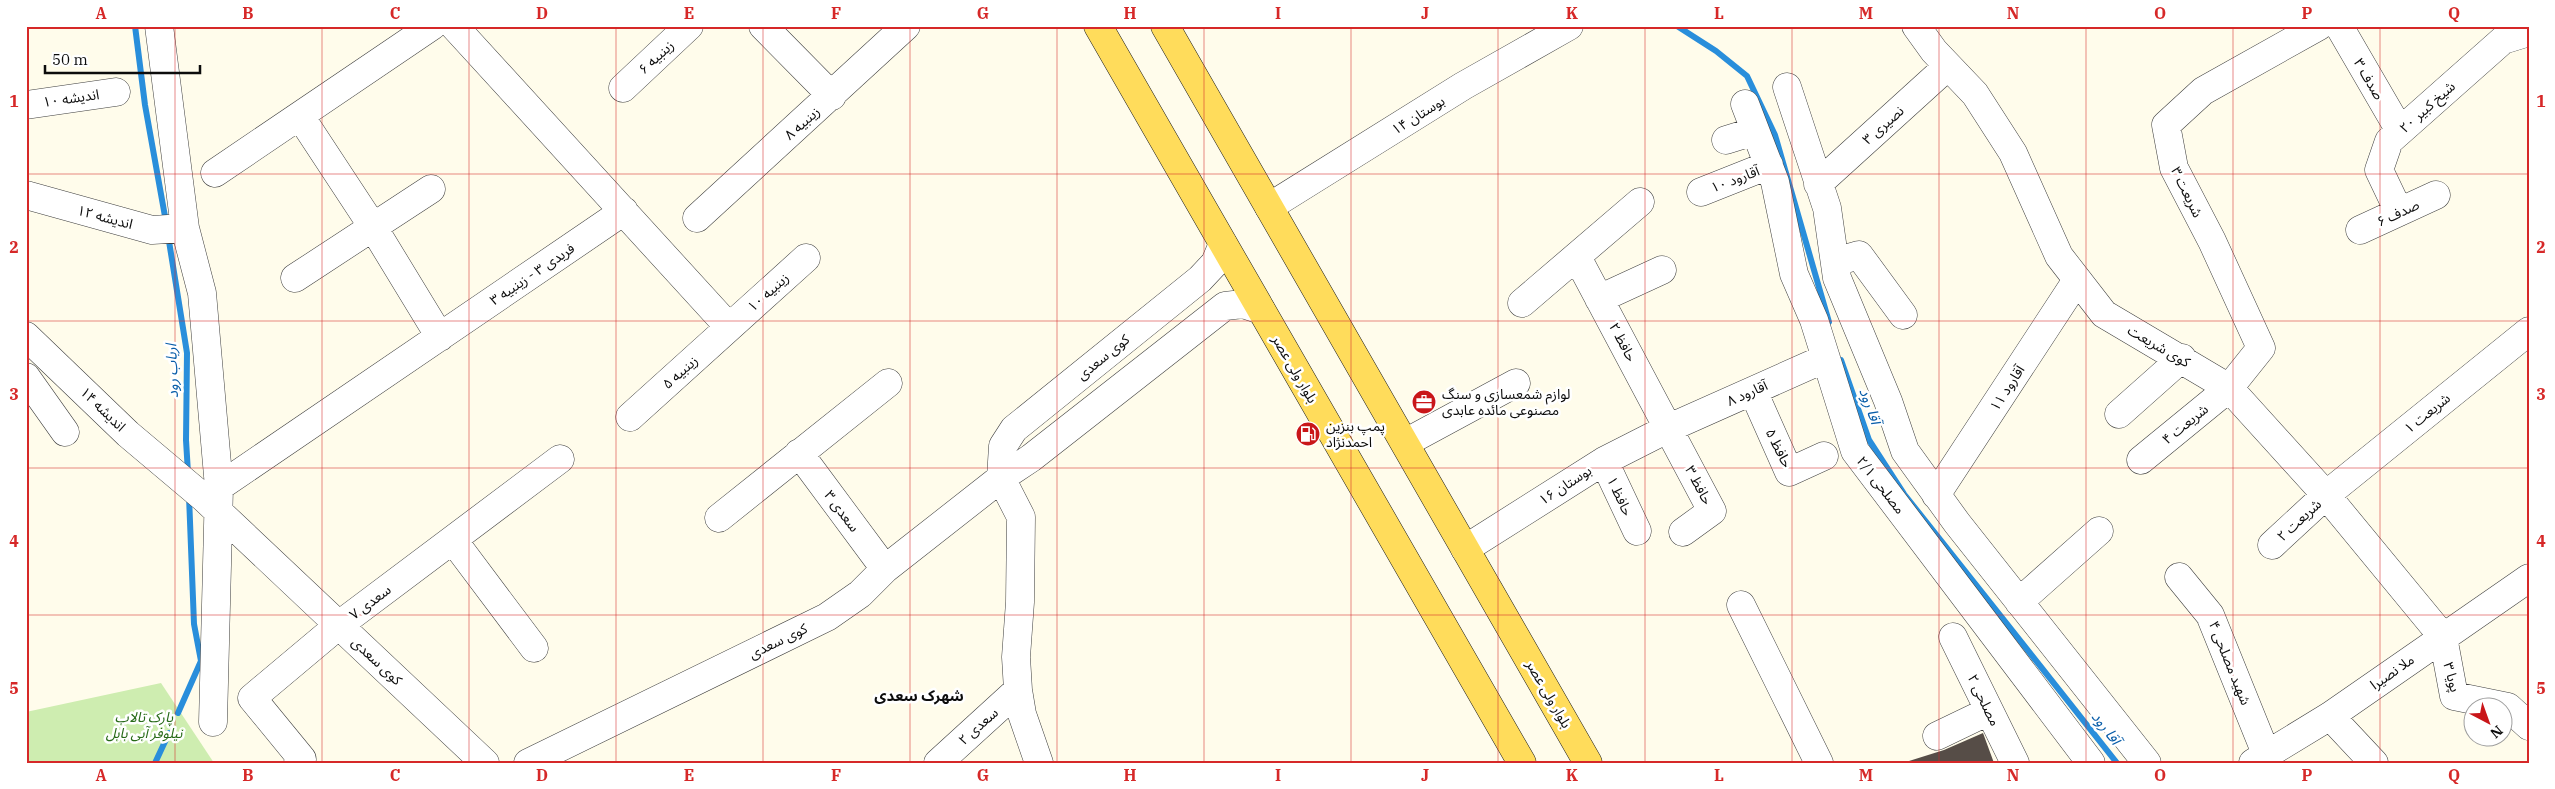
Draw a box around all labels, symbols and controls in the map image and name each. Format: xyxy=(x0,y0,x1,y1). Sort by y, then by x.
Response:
text: A xyxy=(95,3,107,23)
text: B xyxy=(242,3,254,23)
text: C xyxy=(390,3,400,23)
text: D xyxy=(536,3,548,23)
text: E xyxy=(684,3,694,23)
text: F xyxy=(831,3,841,23)
text: G xyxy=(977,3,989,23)
text: H xyxy=(1124,3,1137,23)
text: I xyxy=(1275,3,1281,23)
text: J xyxy=(1421,3,1429,23)
text: K xyxy=(1566,3,1579,23)
text: L xyxy=(1714,3,1724,23)
text: M xyxy=(1859,3,1873,23)
text: N xyxy=(2007,3,2019,23)
text: O xyxy=(2154,3,2166,23)
text: P xyxy=(2302,3,2313,23)
text: Q xyxy=(2448,3,2460,23)
street label: زینبیه ۶ xyxy=(635,36,677,78)
scale bar xyxy=(45,42,200,74)
text: 50 m xyxy=(52,50,88,69)
street label: صدف ۳ xyxy=(2350,55,2388,103)
street label: شیخ کبیر ۲۰ xyxy=(2395,77,2460,138)
street label: اندیشه ۱۰ xyxy=(42,85,100,111)
text: 1 xyxy=(9,91,19,111)
street label: بوستان ۱۴ xyxy=(1388,91,1448,138)
text: 1 xyxy=(2536,91,2546,111)
street label: زینبیه ۸ xyxy=(780,102,824,144)
street label: نصیری ۳ xyxy=(1858,102,1908,148)
street label: آقارود ۱۰ xyxy=(1708,161,1763,197)
street label: شریعت ۳ xyxy=(2167,164,2207,220)
street label: صدف ۶ xyxy=(2374,195,2423,231)
street label: اندیشه ۱۲ xyxy=(75,201,135,233)
text: 2 xyxy=(9,237,19,257)
text: 2 xyxy=(2536,237,2546,257)
street label: فریدی ۳ - زینبیه ۳ xyxy=(486,239,578,309)
street label: زینبیه ۱۰ xyxy=(743,269,793,315)
street label: حافظ ۲ xyxy=(1605,319,1641,365)
street label: کوی شریعت xyxy=(2125,321,2194,371)
street label: کوی سعدی xyxy=(1073,330,1133,384)
street label: بلوار ولی عصر xyxy=(1268,331,1322,406)
water label: ارباب رود xyxy=(161,342,182,399)
street label: زینبیه ۵ xyxy=(658,351,702,393)
street label: آقارود ۱۱ xyxy=(1986,361,2029,414)
street label: آقارود ۸ xyxy=(1724,376,1771,410)
street label: اندیشه ۱۴ xyxy=(76,383,130,435)
text: 3 xyxy=(9,384,19,404)
text: 3 xyxy=(2536,384,2546,404)
place label: لوازم شمعسازی و سنگ مصنوعی مائده عابدی xyxy=(1442,385,1570,419)
water label: آقا رود xyxy=(1855,385,1887,430)
office icon: لوازم شمعسازی و سنگ مصنوعی مائده عابدی xyxy=(1411,389,1437,415)
street label: شریعت ۱ xyxy=(2400,389,2454,437)
street label: شریعت ۴ xyxy=(2158,400,2212,448)
place label: پمپ بنزین احمدنژاد xyxy=(1326,417,1385,451)
fuel station icon: پمپ بنزین احمدنژاد xyxy=(1295,421,1321,447)
street label: حافظ ۵ xyxy=(1762,425,1796,471)
street label: مصلحی ۲/۱ xyxy=(1853,452,1909,518)
street label: بوستان ۱۶ xyxy=(1535,461,1595,509)
street label: حافظ ۳ xyxy=(1681,462,1717,508)
street label: حافظ ۱ xyxy=(1603,473,1637,519)
street label: سعدی ۳ xyxy=(820,487,864,535)
street label: شریعت ۲ xyxy=(2273,495,2325,545)
text: 4 xyxy=(9,531,19,551)
text: 4 xyxy=(2536,531,2546,551)
street label: سعدی ۷ xyxy=(346,580,394,624)
street label: شهید مصلحی ۴ xyxy=(2205,618,2255,708)
street label: کوی سعدی xyxy=(746,619,810,663)
street label: کوی سعدی xyxy=(348,633,406,689)
street label: ملا نصیرا xyxy=(2366,650,2418,694)
street label: بلوار ولی عصر xyxy=(1522,656,1576,731)
street label: پویا ۳ xyxy=(2438,660,2465,694)
street label: مصلحی ۲ xyxy=(1964,671,2004,729)
text: 5 xyxy=(9,678,19,698)
text: 5 xyxy=(2536,678,2546,698)
district label: شهرک سعدی xyxy=(874,686,964,705)
north arrow xyxy=(2462,696,2512,746)
street label: سعدی ۲ xyxy=(954,703,1002,749)
water label: آقا رود xyxy=(2087,707,2128,751)
park label: پارک تالاب نیلوفر آبی بابل xyxy=(106,708,183,742)
text: N xyxy=(2486,721,2507,742)
text: A xyxy=(95,765,107,785)
text: B xyxy=(242,765,254,785)
text: C xyxy=(390,765,400,785)
text: D xyxy=(536,765,548,785)
text: E xyxy=(684,765,694,785)
text: F xyxy=(831,765,841,785)
text: G xyxy=(977,765,989,785)
text: H xyxy=(1124,765,1137,785)
text: I xyxy=(1275,765,1281,785)
text: J xyxy=(1421,765,1429,785)
text: K xyxy=(1566,765,1579,785)
text: L xyxy=(1714,765,1724,785)
text: M xyxy=(1859,765,1873,785)
text: N xyxy=(2007,765,2019,785)
text: O xyxy=(2154,765,2166,785)
text: P xyxy=(2302,765,2313,785)
text: Q xyxy=(2448,765,2460,785)

